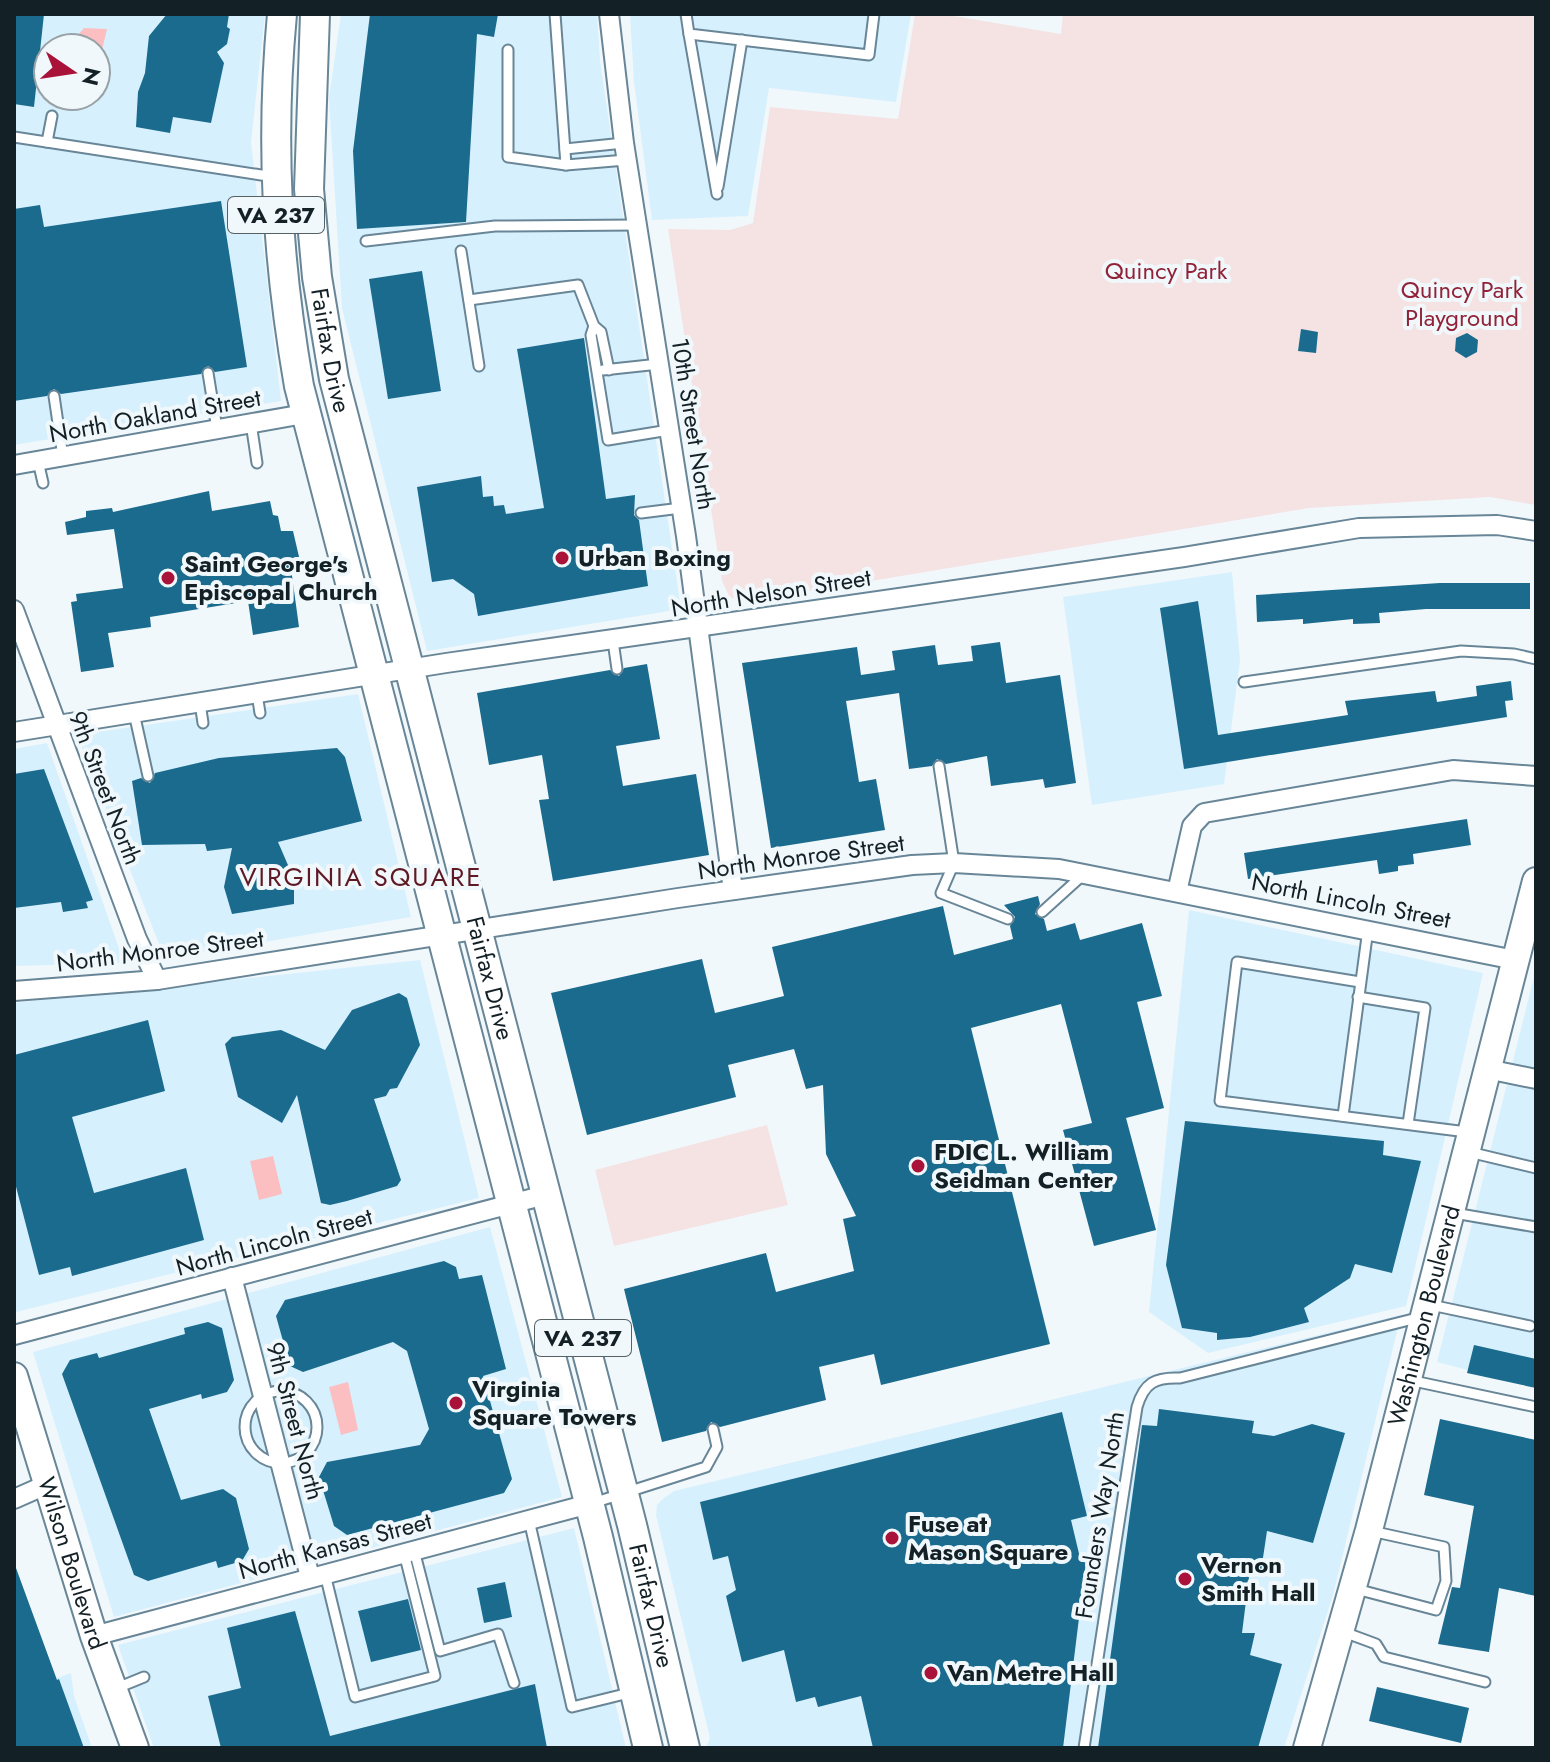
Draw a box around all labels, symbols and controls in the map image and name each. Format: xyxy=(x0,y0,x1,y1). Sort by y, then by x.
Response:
north arrow xyxy=(32,32,112,112)
text: N xyxy=(74,64,109,89)
road number: VA 237 xyxy=(228,197,324,233)
park label: Quincy Park xyxy=(1105,253,1228,288)
park label: Quincy Park Playground xyxy=(1401,272,1524,335)
street label: Fairfax Drive xyxy=(302,285,360,417)
street label: 10th Street North xyxy=(663,335,724,512)
street label: North Oakland Street xyxy=(46,380,264,451)
place label: Urban Boxing xyxy=(578,540,731,575)
place label: Saint George's Episcopal Church xyxy=(184,546,378,609)
marker: Urban Boxing xyxy=(553,549,571,567)
street label: North Nelson Street xyxy=(669,559,874,626)
marker: Saint George's Episcopal Church xyxy=(159,569,177,587)
street label: 9th Street North xyxy=(60,706,151,870)
street label: North Monroe Street xyxy=(695,825,907,888)
district label: VIRGINIA SQUARE xyxy=(239,858,483,896)
street label: North Lincoln Street xyxy=(1248,864,1454,937)
street label: Fairfax Drive xyxy=(457,912,523,1044)
street label: North Monroe Street xyxy=(54,920,266,981)
place label: FDIC L. William Seidman Center xyxy=(934,1134,1114,1197)
marker: FDIC L. William Seidman Center xyxy=(909,1157,927,1175)
street label: North Lincoln Street xyxy=(172,1198,376,1285)
street label: Washington Boulevard xyxy=(1378,1201,1469,1430)
road number: VA 237 xyxy=(535,1320,631,1356)
street label: 9th Street North xyxy=(258,1338,333,1504)
place label: Virginia Square Towers xyxy=(471,1371,636,1434)
marker: Virginia Square Towers xyxy=(447,1394,465,1412)
street label: Founders Way North xyxy=(1066,1409,1133,1621)
street label: Wilson Boulevard xyxy=(29,1473,116,1654)
street label: North Kansas Street xyxy=(234,1503,436,1588)
place label: Fuse at Mason Square xyxy=(908,1506,1068,1569)
marker: Fuse at Mason Square xyxy=(883,1529,901,1547)
street label: Fairfax Drive xyxy=(620,1540,683,1671)
place label: Vernon Smith Hall xyxy=(1200,1547,1316,1610)
marker: Vernon Smith Hall xyxy=(1176,1570,1194,1588)
place label: Van Metre Hall xyxy=(946,1655,1114,1690)
marker: Van Metre Hall xyxy=(922,1664,940,1682)

